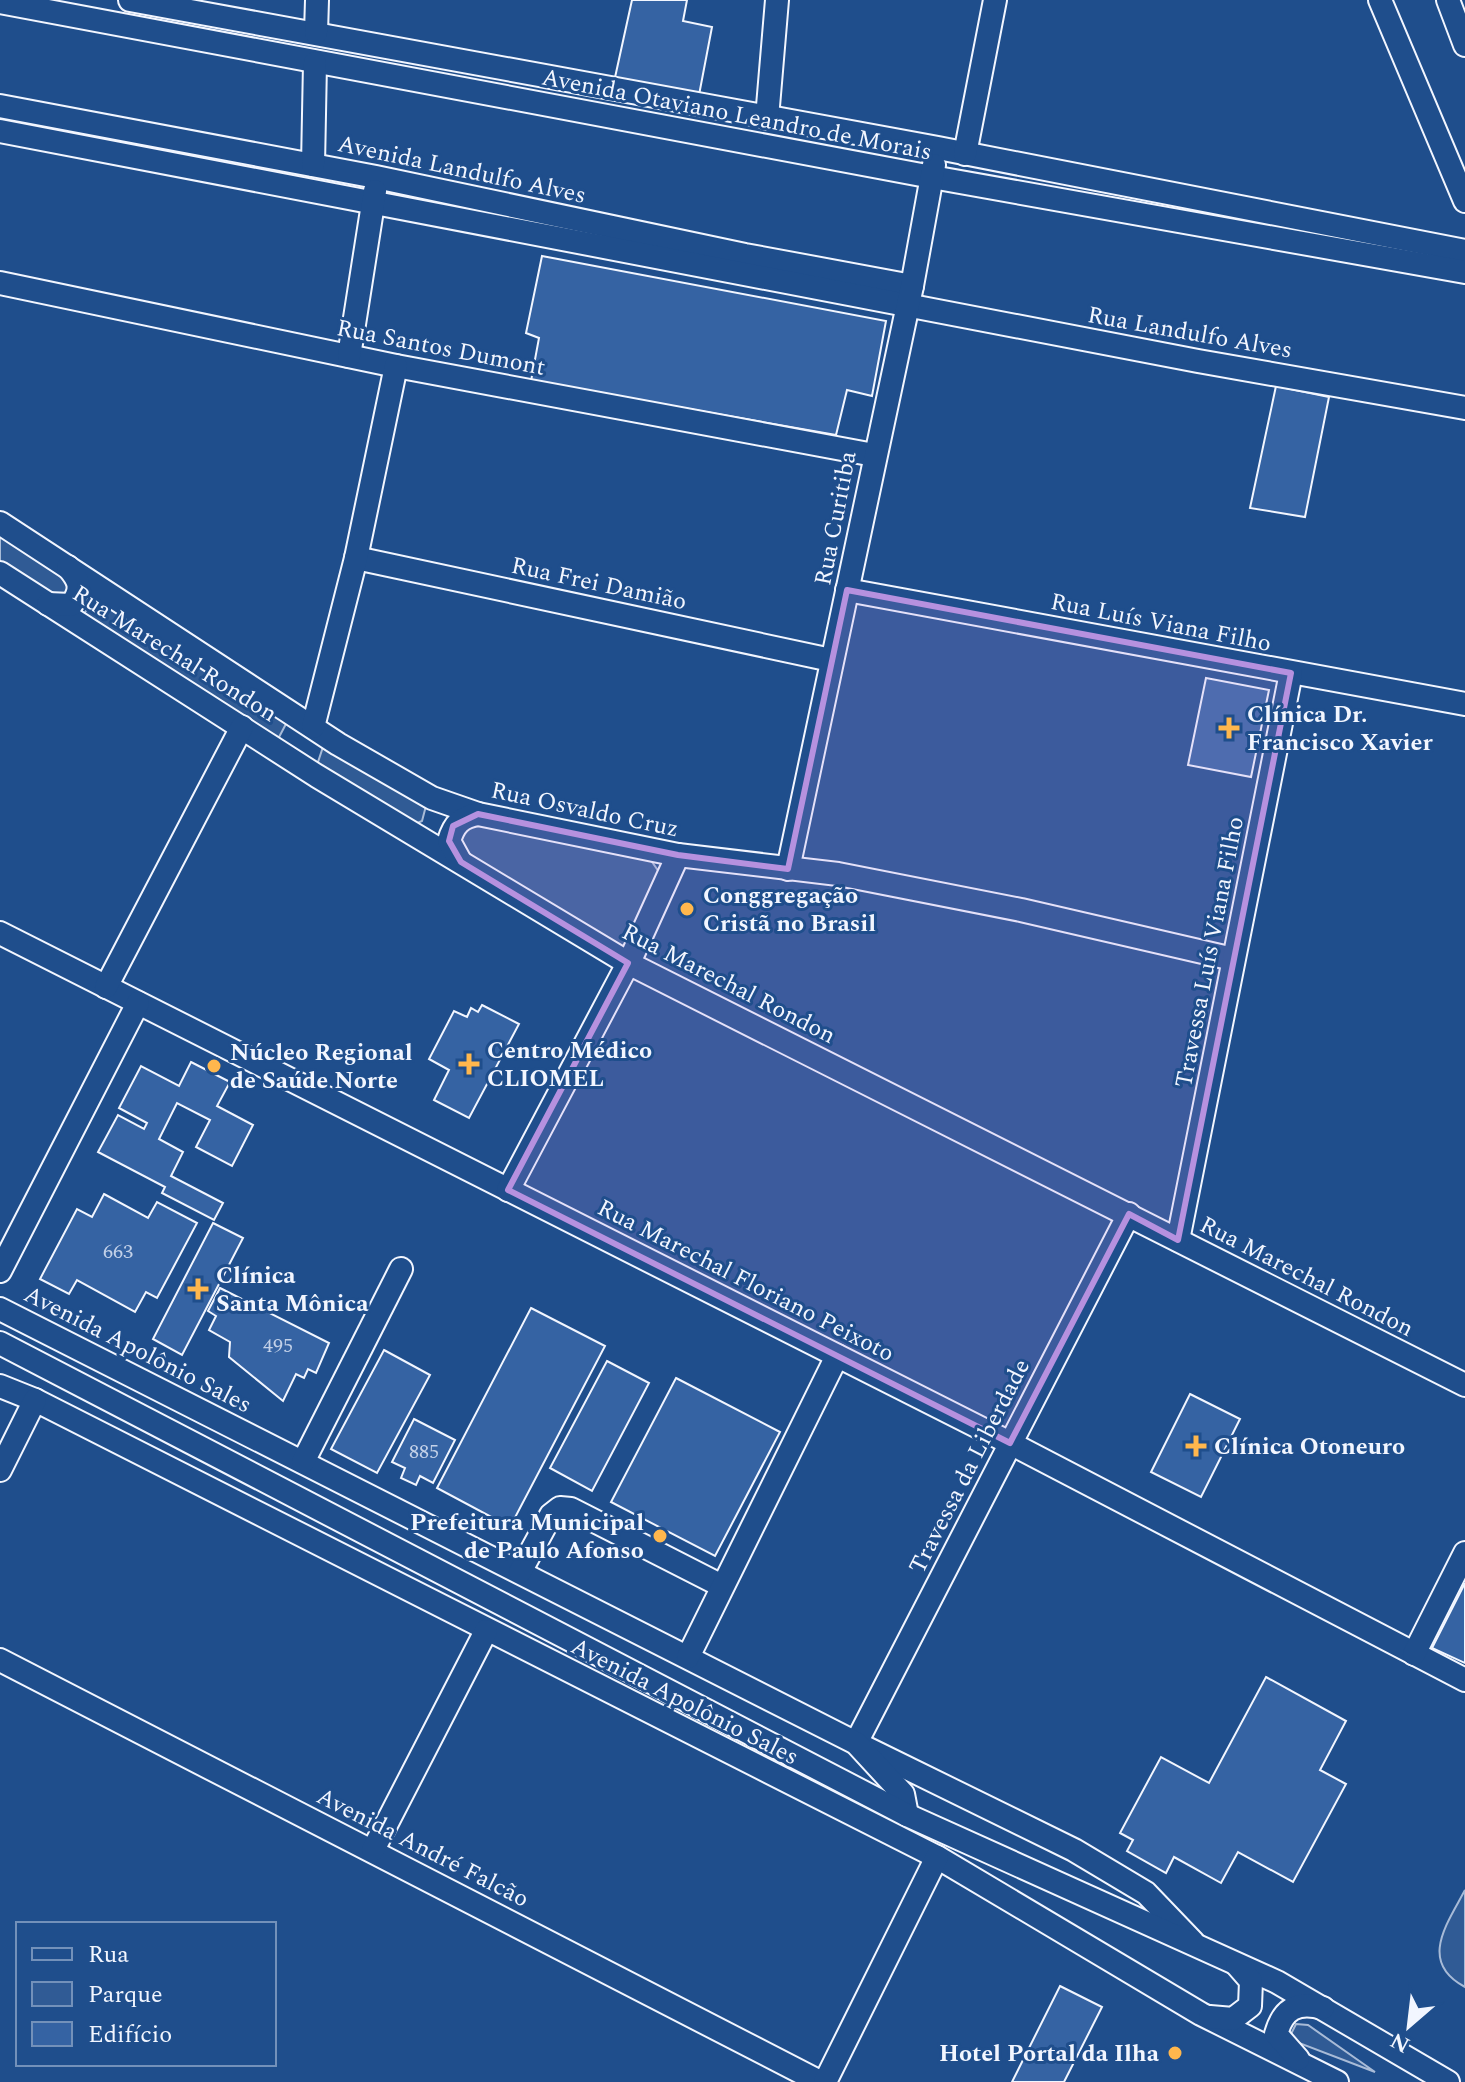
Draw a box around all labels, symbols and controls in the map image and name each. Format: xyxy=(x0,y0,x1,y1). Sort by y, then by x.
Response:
street label: Avenida Otaviano Leandro de Morais xyxy=(539,59,935,171)
street label: Avenida Landulfo Alves xyxy=(334,126,589,214)
street label: Rua Landulfo Alves xyxy=(1085,297,1295,369)
street label: Rua Santos Dumont xyxy=(333,310,548,386)
street label: Rua Curitiba xyxy=(805,448,867,589)
street label: Rua Frei Damião xyxy=(508,548,690,620)
street label: Rua Marechal Rondon xyxy=(65,576,284,732)
street label: Rua Luís Viana Filho xyxy=(1047,584,1274,662)
place label: Clínica Dr. Francisco Xavier xyxy=(1247,697,1433,761)
marker: Clínica Dr. Francisco Xavier xyxy=(1218,717,1240,739)
street label: Rua Osvaldo Cruz xyxy=(487,772,682,847)
street label: Travessa Luís Viana Filho xyxy=(1166,814,1254,1091)
place label: Conggregação Cristã no Brasil xyxy=(703,878,876,942)
marker: Conggregação Cristã no Brasil xyxy=(678,900,696,918)
street label: Rua Marechal Rondon xyxy=(615,914,842,1054)
place label: Centro Médico CLIOMEL xyxy=(487,1033,652,1097)
place label: Núcleo Regional de Saúde Norte xyxy=(230,1035,413,1099)
marker: Centro Médico CLIOMEL xyxy=(458,1053,480,1075)
marker: Núcleo Regional de Saúde Norte xyxy=(205,1057,223,1075)
street label: Rua Marechal Floriano Peixoto xyxy=(591,1190,900,1372)
street label: Rua Marechal Rondon xyxy=(1193,1207,1420,1347)
house number: 663 xyxy=(103,1237,133,1267)
place label: Clínica Santa Mônica xyxy=(216,1258,369,1322)
street label: Avenida Apolônio Sales xyxy=(17,1277,258,1423)
marker: Clínica Santa Mônica xyxy=(187,1278,209,1300)
house number: 495 xyxy=(263,1331,293,1361)
street label: Travessa da Liberdade xyxy=(900,1353,1040,1580)
place label: Clínica Otoneuro xyxy=(1214,1429,1405,1465)
marker: Clínica Otoneuro xyxy=(1185,1435,1207,1457)
house number: 885 xyxy=(409,1437,439,1467)
place label: Prefeitura Municipal de Paulo Afonso xyxy=(410,1505,644,1569)
marker: Prefeitura Municipal de Paulo Afonso xyxy=(651,1527,669,1545)
street label: Avenida Apolônio Sales xyxy=(564,1629,805,1775)
street label: Avenida André Falcão xyxy=(310,1779,535,1917)
legend xyxy=(16,1922,276,2066)
text: Rua xyxy=(88,1937,129,1973)
text: Parque xyxy=(88,1977,163,2013)
north arrow xyxy=(1369,1986,1449,2066)
text: Edifício xyxy=(88,2017,172,2053)
text: N xyxy=(1385,2024,1416,2061)
place label: Hotel Portal da Ilha xyxy=(939,2036,1160,2072)
marker: Hotel Portal da Ilha xyxy=(1166,2044,1184,2062)

